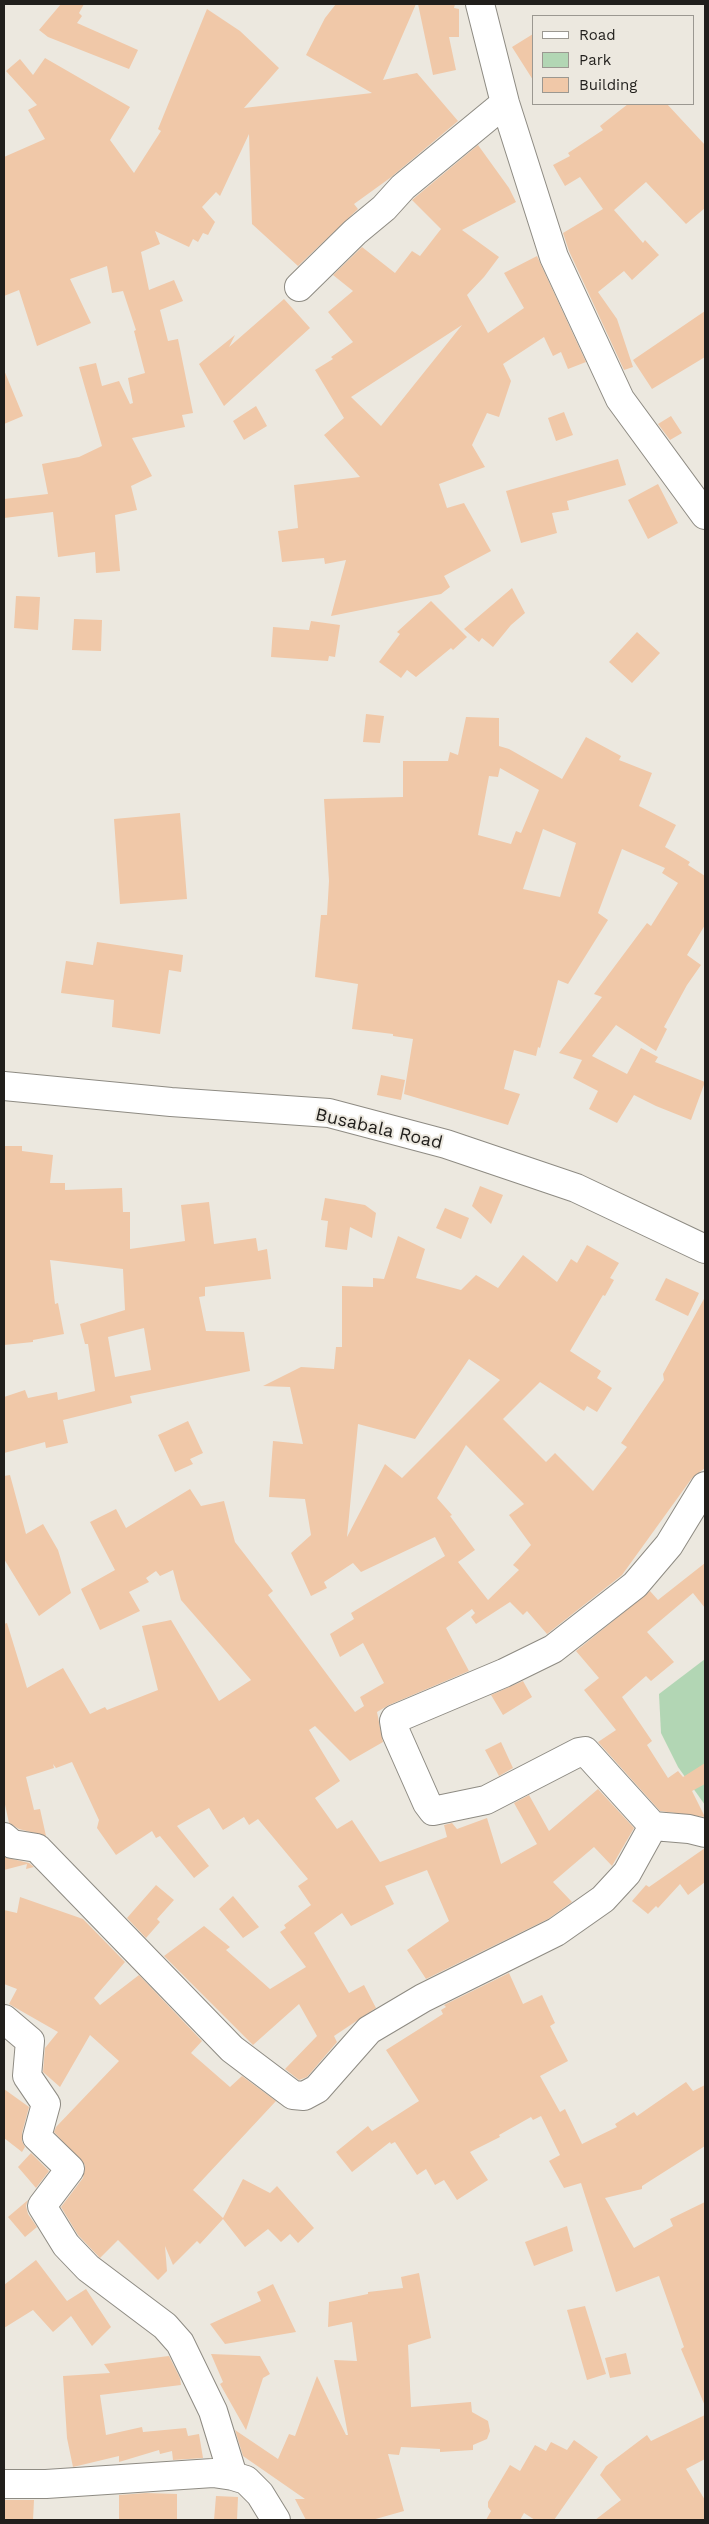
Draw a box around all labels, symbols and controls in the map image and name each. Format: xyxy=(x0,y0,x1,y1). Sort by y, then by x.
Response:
legend xyxy=(532,15,694,105)
text: Road xyxy=(579,26,616,44)
text: Park xyxy=(579,51,611,69)
text: Building xyxy=(579,76,637,94)
street label: Busabala Road xyxy=(313,1104,445,1154)

